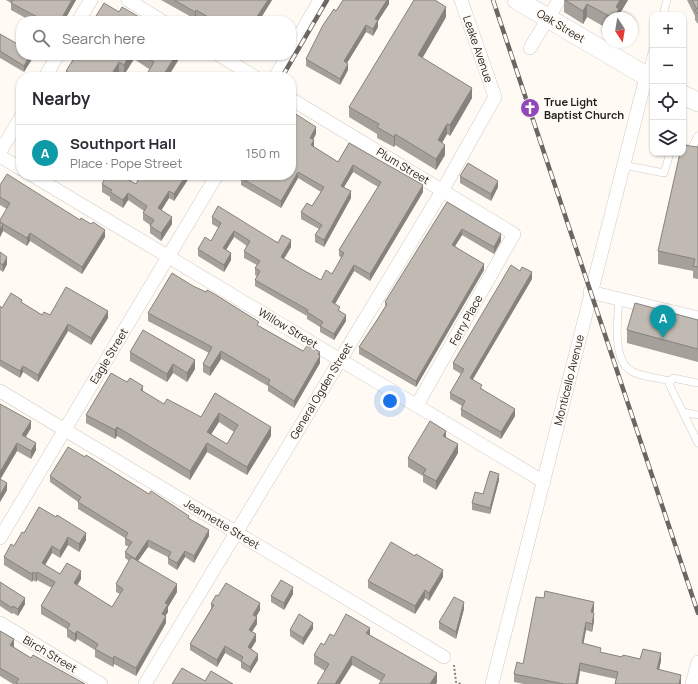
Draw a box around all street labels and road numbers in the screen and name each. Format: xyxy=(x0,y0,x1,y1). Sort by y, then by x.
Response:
street label: Oak Street xyxy=(534,5,588,46)
street label: Leake Avenue xyxy=(460,13,497,85)
street label: Plum Street xyxy=(374,144,433,187)
street label: Ferry Place xyxy=(446,291,486,348)
street label: Willow Street xyxy=(256,304,321,351)
street label: Eagle Street xyxy=(86,325,131,386)
street label: Monticello Avenue xyxy=(550,332,587,427)
street label: General Ogden Street xyxy=(286,340,355,442)
street label: Jeannette Street xyxy=(181,495,263,552)
street label: Birch Street xyxy=(21,632,80,676)

